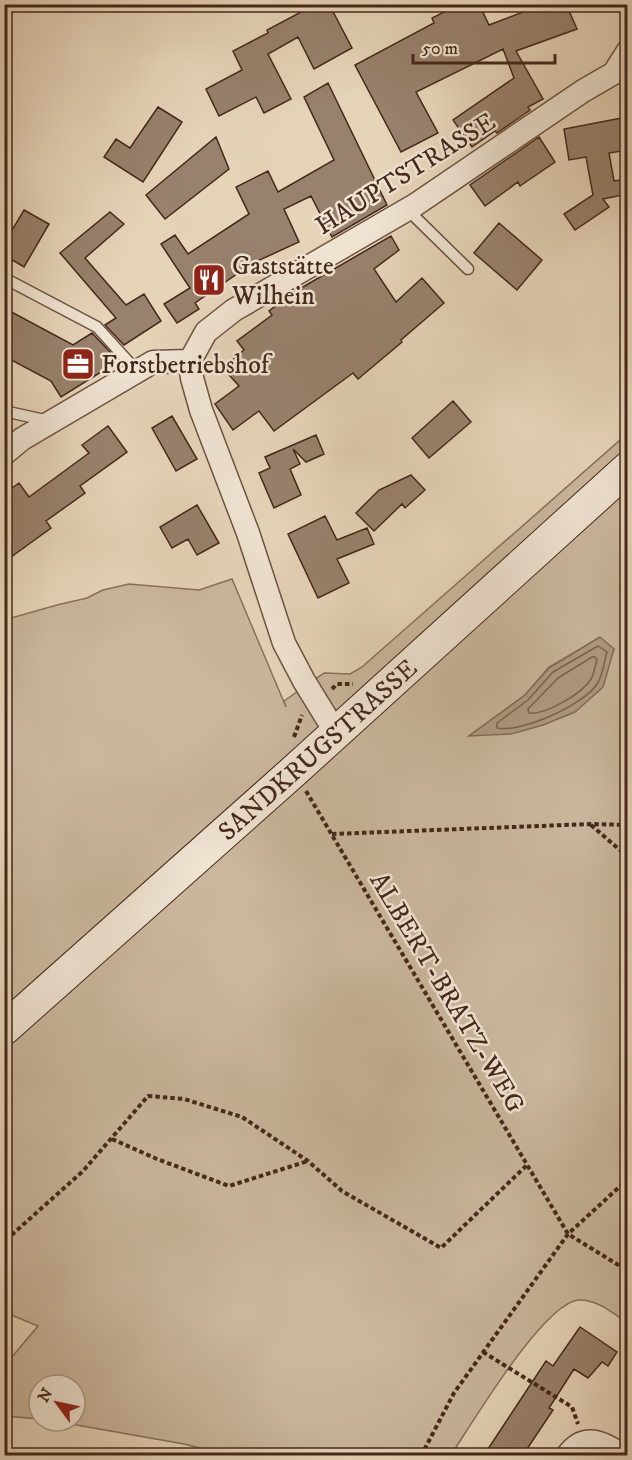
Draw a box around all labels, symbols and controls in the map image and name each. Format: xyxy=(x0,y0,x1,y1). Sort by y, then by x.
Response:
scale bar xyxy=(413,27,556,65)
text: 50 m xyxy=(422,38,458,60)
street label: HAUPTSTRASSE xyxy=(310,106,502,243)
place label: Gaststätte Wilhein xyxy=(231,250,334,313)
restaurant icon: Gaststätte Wilhein xyxy=(191,262,227,298)
office icon: Forstbetriebshof xyxy=(60,346,96,382)
place label: Forstbetriebshof xyxy=(101,349,273,382)
street label: SANDKRUGSTRASSE xyxy=(212,652,425,849)
street label: ALBERT-BRATZ-WEG xyxy=(362,867,532,1119)
north arrow xyxy=(27,1373,87,1433)
text: N xyxy=(33,1384,57,1406)

